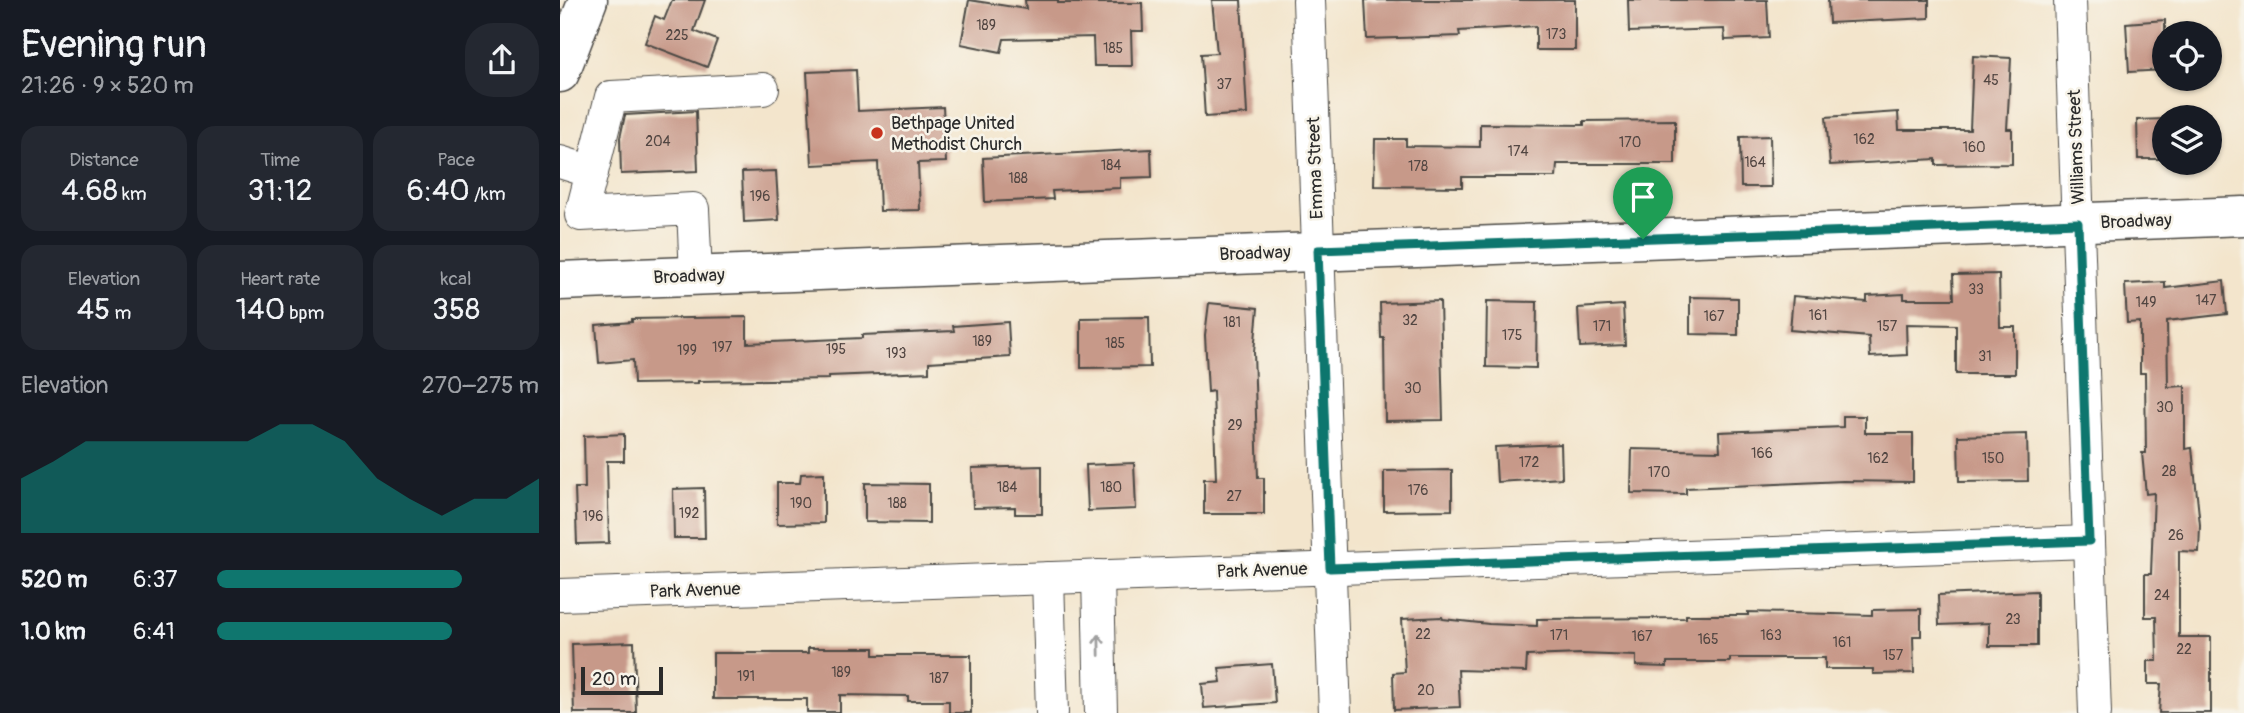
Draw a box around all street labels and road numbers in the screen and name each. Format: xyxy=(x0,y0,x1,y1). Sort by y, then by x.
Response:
street label: Williams Street xyxy=(2063,88,2090,205)
street label: Emma Street xyxy=(1302,116,1329,220)
street label: Broadway xyxy=(2100,209,2172,234)
street label: Broadway xyxy=(1219,241,1291,266)
street label: Broadway xyxy=(653,264,725,289)
street label: Park Avenue xyxy=(1216,557,1308,584)
street label: Park Avenue xyxy=(649,577,741,604)

